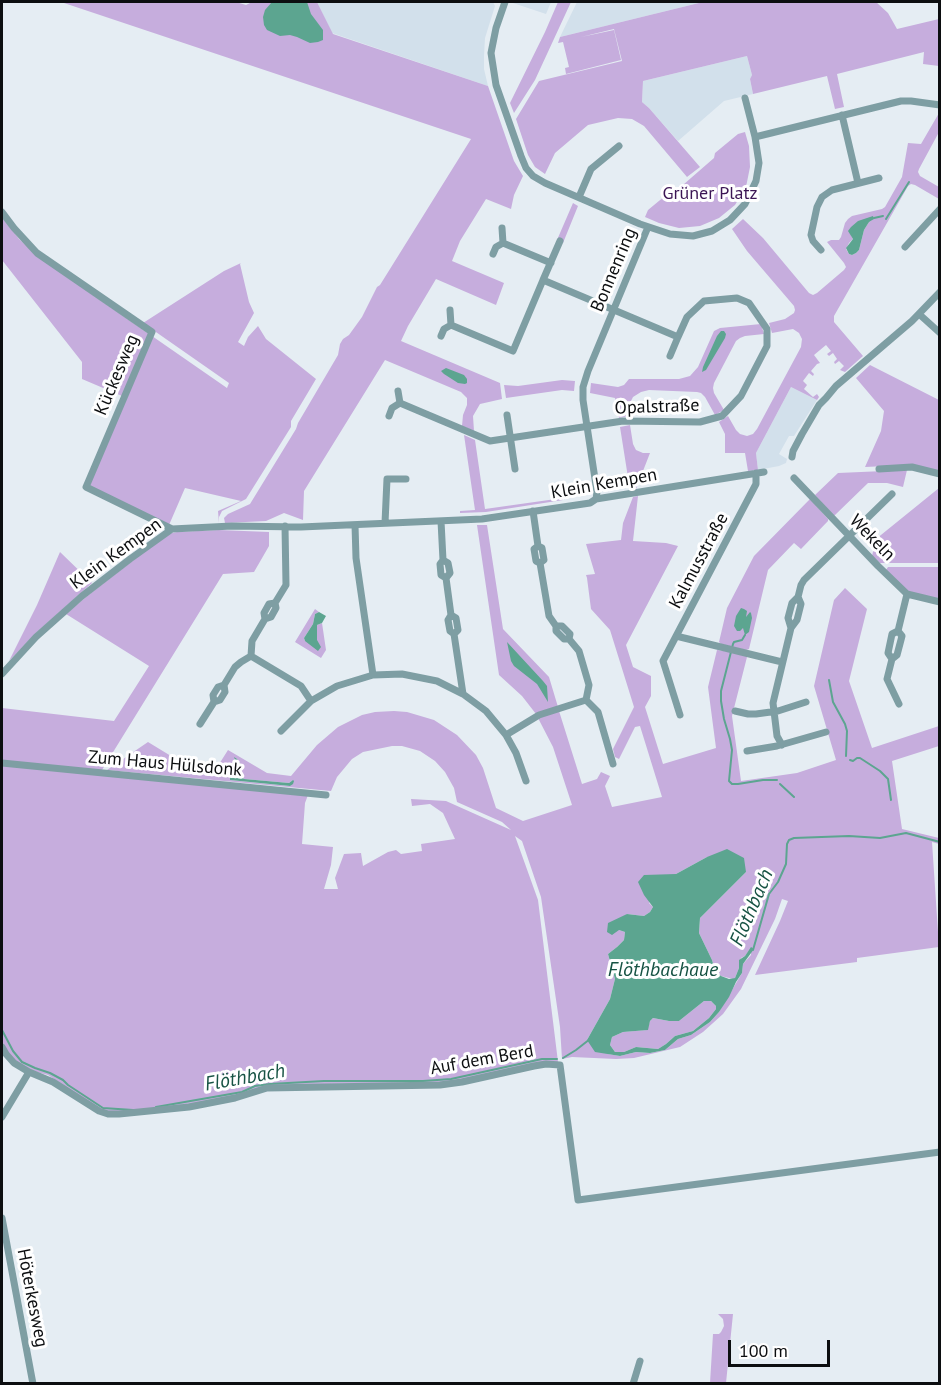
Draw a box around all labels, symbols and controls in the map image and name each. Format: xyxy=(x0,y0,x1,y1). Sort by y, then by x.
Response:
park label: Grüner Platz xyxy=(662,183,758,205)
street label: Bonnenring xyxy=(587,225,641,315)
street label: Kückesweg xyxy=(90,331,144,419)
street label: Opalstraße xyxy=(614,395,700,419)
street label: Klein Kempen xyxy=(549,464,659,504)
street label: Kalmusstraße xyxy=(665,510,733,612)
street label: Wekeln xyxy=(845,510,899,566)
street label: Klein Kempen xyxy=(66,514,166,594)
street label: Zum Haus Hülsdonk xyxy=(87,747,243,781)
water label: Flöthbach xyxy=(725,866,779,950)
water label: Flöthbachaue xyxy=(608,958,718,982)
street label: Auf dem Berd xyxy=(429,1040,535,1080)
water label: Flöthbach xyxy=(203,1059,287,1097)
street label: Höterkesweg xyxy=(12,1247,52,1349)
scale bar xyxy=(731,1328,833,1366)
text: 100 m xyxy=(739,1339,788,1362)

